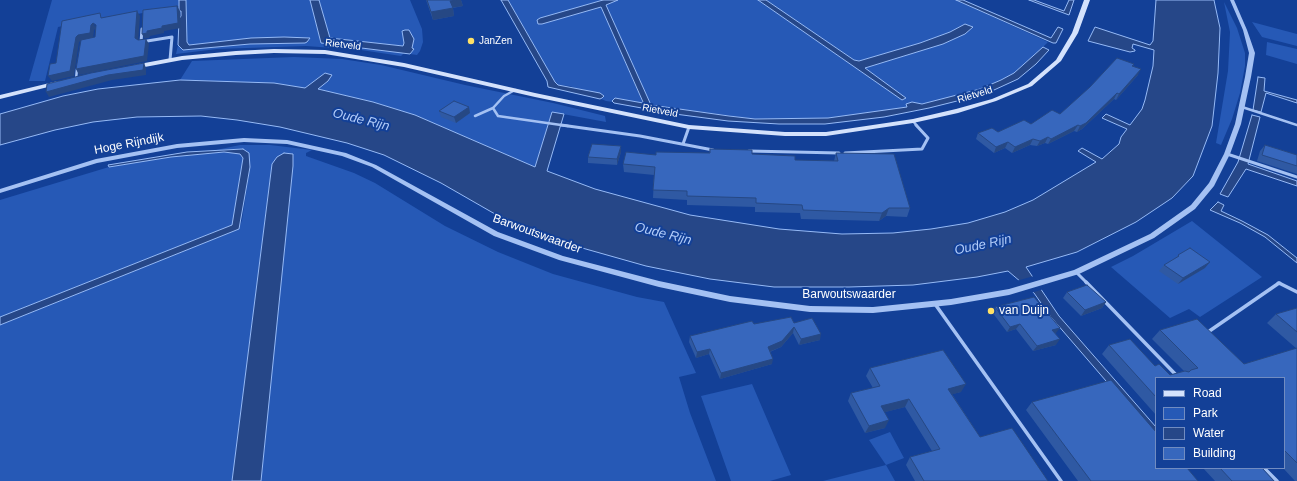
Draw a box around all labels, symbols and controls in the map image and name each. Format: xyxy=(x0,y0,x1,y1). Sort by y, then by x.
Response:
place label: JanZen xyxy=(479,35,512,47)
marker: JanZen xyxy=(466,36,476,46)
street label: Rietveld xyxy=(324,37,362,53)
street label: Rietveld xyxy=(956,84,994,106)
street label: Rietveld xyxy=(641,102,679,120)
water label: Oude Rijn xyxy=(331,105,391,135)
street label: Hoge Rijndijk xyxy=(93,130,165,158)
street label: Barwoutswaarder xyxy=(491,211,583,257)
water label: Oude Rijn xyxy=(633,219,693,249)
water label: Oude Rijn xyxy=(953,231,1013,259)
street label: Barwoutswaarder xyxy=(802,288,896,302)
place label: van Duijn xyxy=(999,304,1049,318)
marker: van Duijn xyxy=(986,306,996,316)
legend xyxy=(1155,377,1285,469)
text: Road xyxy=(1193,386,1222,400)
text: Park xyxy=(1193,406,1218,420)
text: Water xyxy=(1193,426,1225,440)
text: Building xyxy=(1193,446,1236,460)

